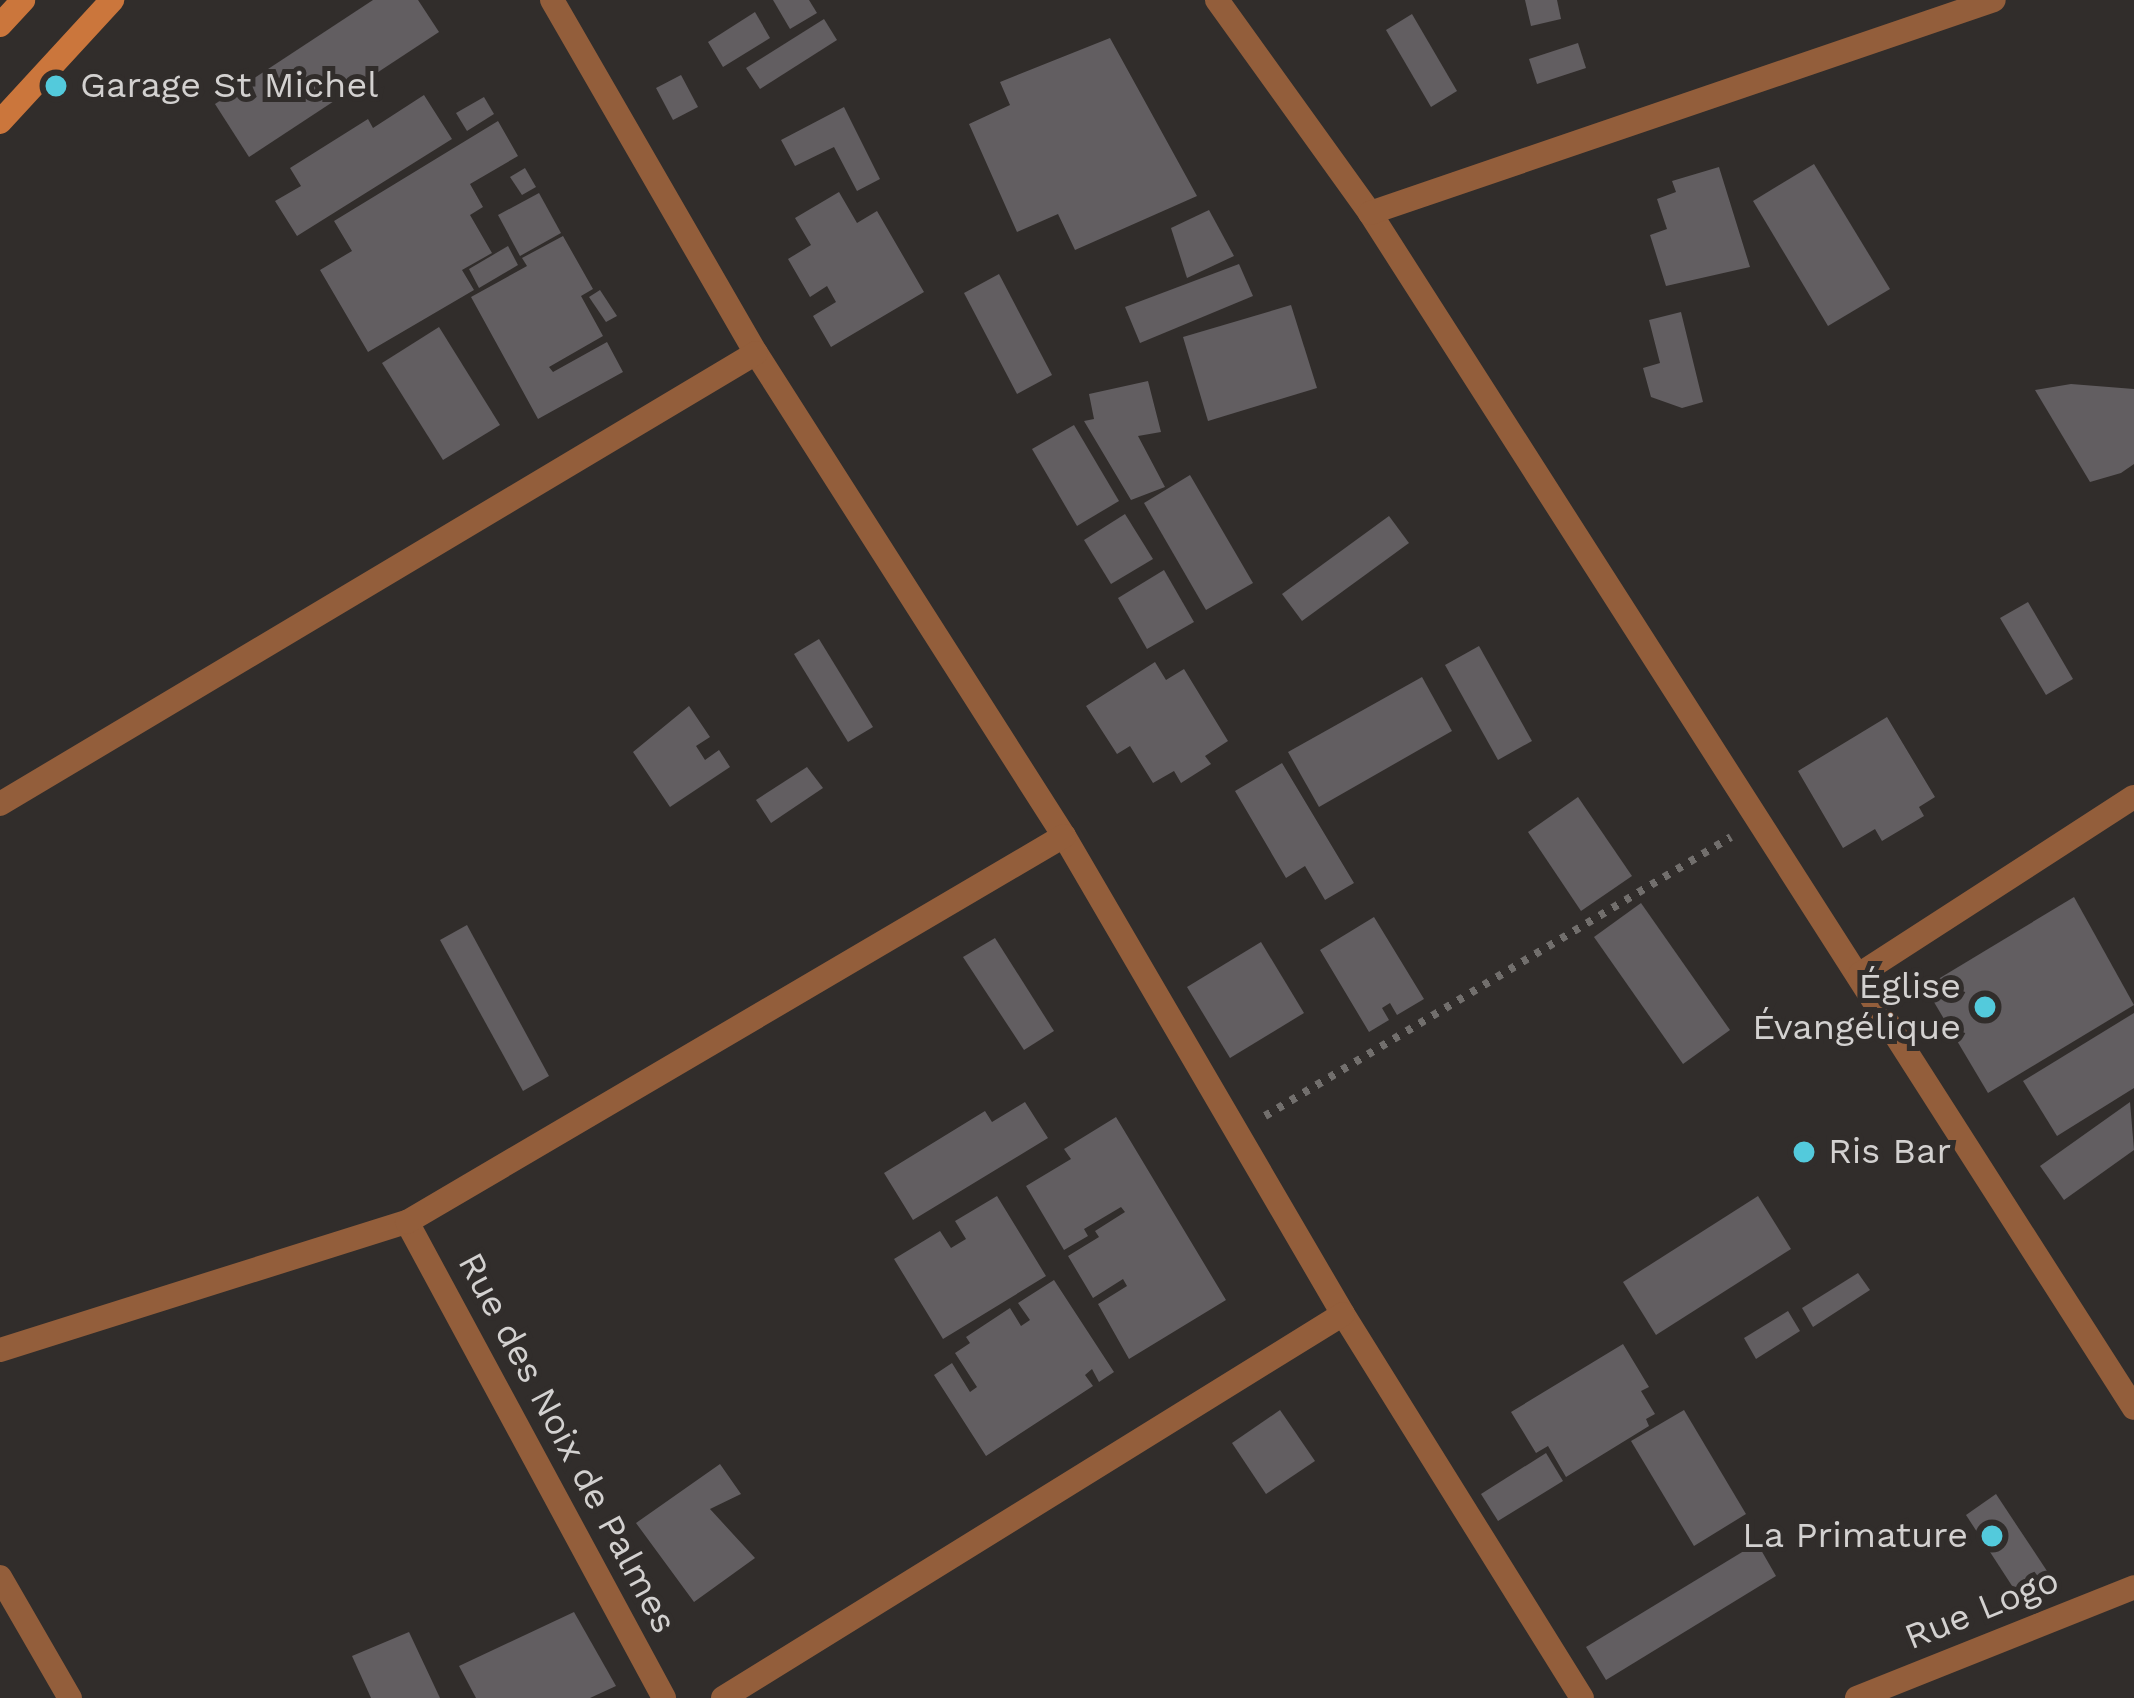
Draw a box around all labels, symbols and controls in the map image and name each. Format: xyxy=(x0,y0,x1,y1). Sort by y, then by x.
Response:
place label: Garage St Michel xyxy=(80,64,378,108)
marker: Garage St Michel xyxy=(43,73,69,99)
place label: Église Évangélique xyxy=(1752,964,1961,1049)
marker: Église Évangélique xyxy=(1972,994,1998,1020)
place label: Ris Bar xyxy=(1828,1130,1951,1174)
marker: Ris Bar xyxy=(1791,1139,1817,1165)
street label: Rue des Noix de Palmes xyxy=(448,1245,686,1641)
place label: La Primature xyxy=(1741,1514,1968,1558)
marker: La Primature xyxy=(1979,1523,2005,1549)
street label: Rue Logo xyxy=(1899,1559,2065,1659)

